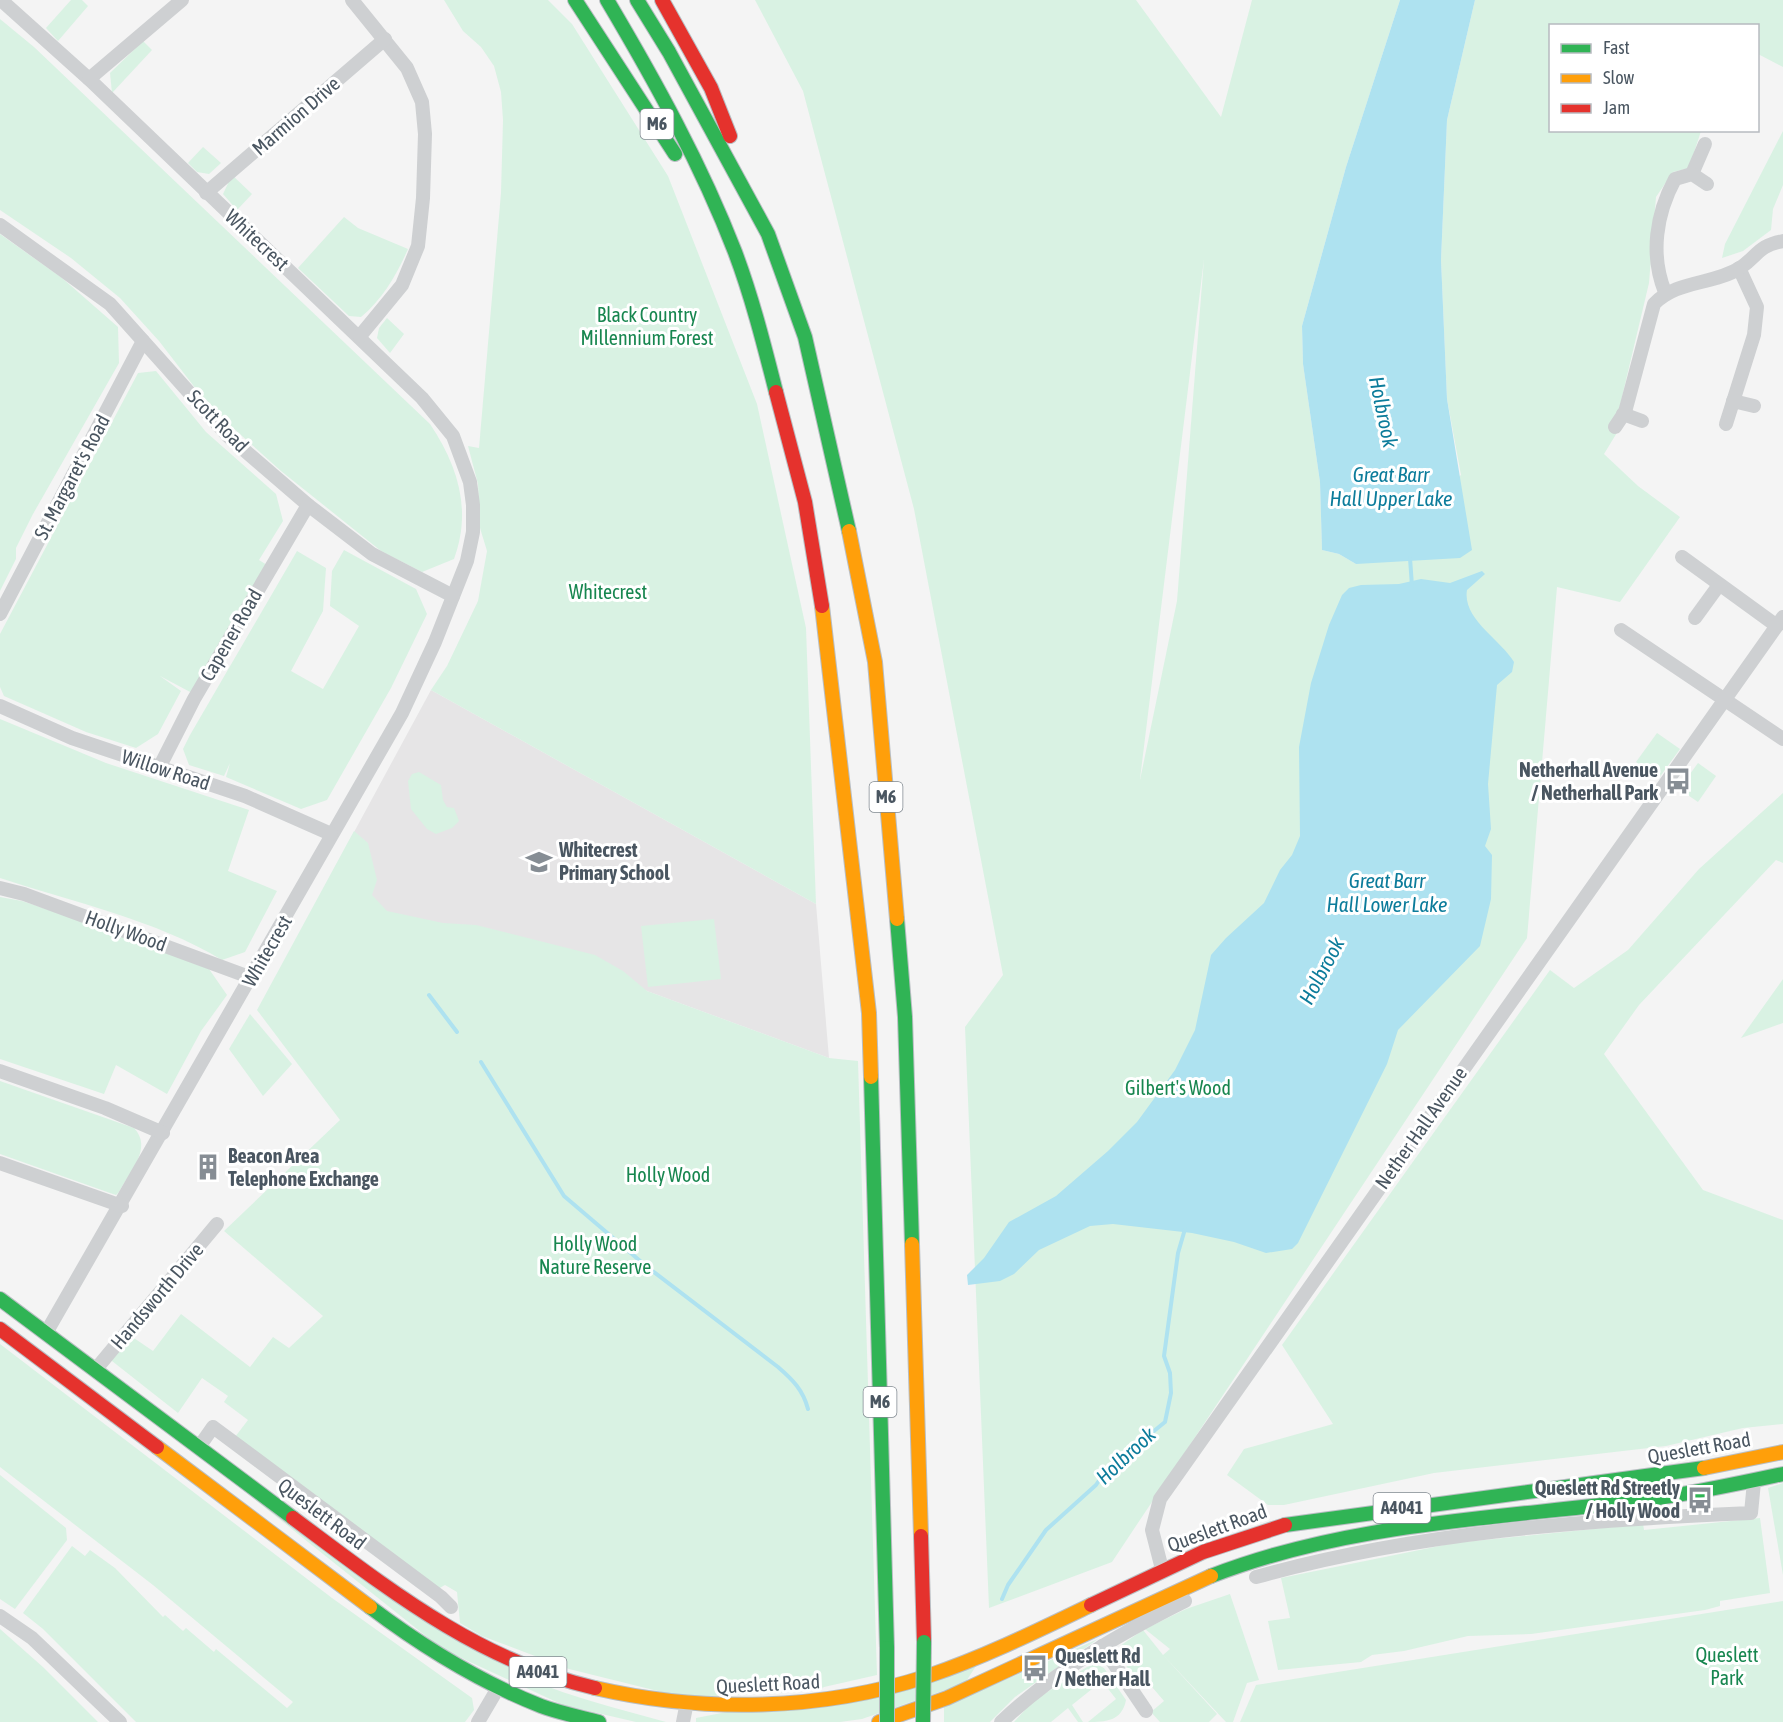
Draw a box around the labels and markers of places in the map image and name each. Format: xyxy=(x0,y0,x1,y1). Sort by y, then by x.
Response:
place label: Netherhall Avenue / Netherhall Park xyxy=(1519,758,1658,804)
bus stop icon: Netherhall Avenue / Netherhall Park xyxy=(1663,766,1693,796)
place label: Whitecrest Primary School xyxy=(558,838,670,884)
school or university icon: Whitecrest Primary School xyxy=(524,847,554,877)
place label: Beacon Area Telephone Exchange xyxy=(228,1144,379,1190)
building icon: Beacon Area Telephone Exchange xyxy=(193,1152,223,1182)
place label: Queslett Rd Streetly / Holly Wood xyxy=(1535,1476,1681,1522)
bus stop icon: Queslett Rd Streetly / Holly Wood xyxy=(1685,1485,1715,1515)
place label: Queslett Rd / Nether Hall xyxy=(1055,1644,1151,1690)
bus stop icon: Queslett Rd / Nether Hall xyxy=(1020,1653,1050,1683)

